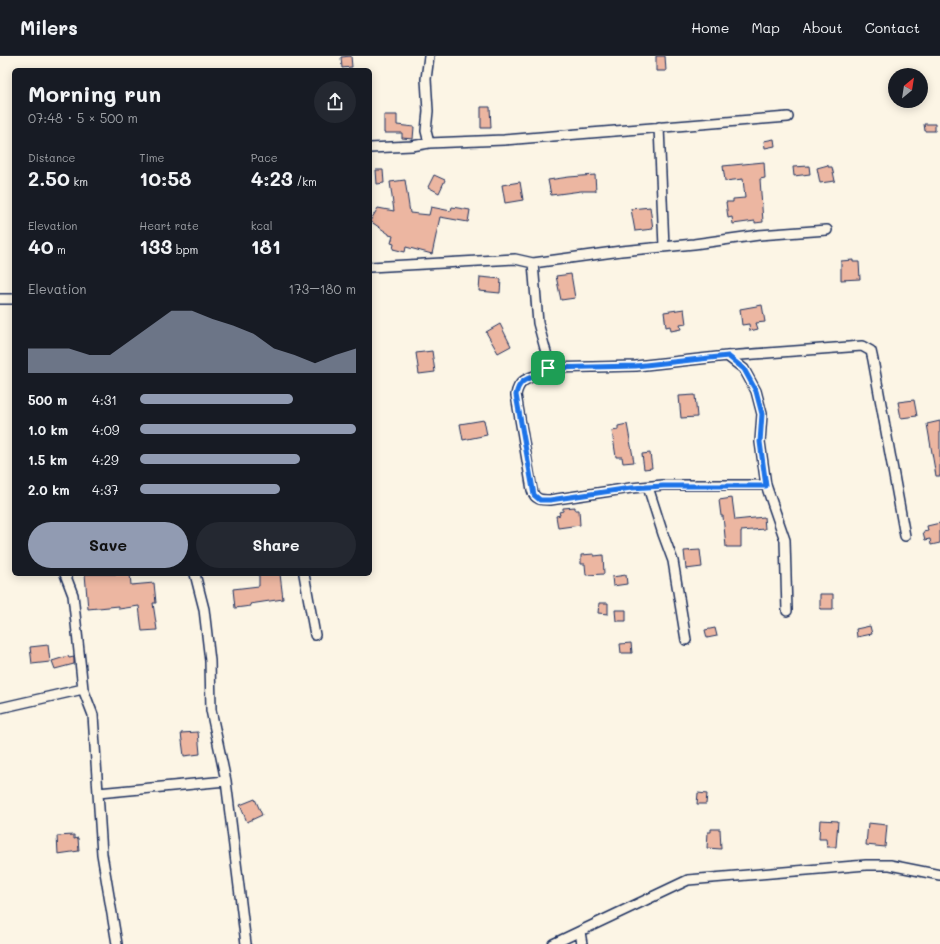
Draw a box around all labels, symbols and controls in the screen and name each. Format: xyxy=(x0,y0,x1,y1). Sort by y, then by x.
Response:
text: Milers xyxy=(20,15,78,40)
text: Home xyxy=(691,18,729,37)
text: Map xyxy=(751,18,780,37)
text: About xyxy=(802,18,843,37)
text: Contact xyxy=(865,18,920,37)
north arrow xyxy=(888,68,928,108)
map controls xyxy=(888,68,928,108)
text: Morning run xyxy=(28,79,161,108)
button: share xyxy=(314,81,356,123)
text: 07:48 · 5 × 500 m xyxy=(28,109,138,126)
text: Distance xyxy=(28,150,75,165)
text: Time xyxy=(139,150,164,165)
text: Pace xyxy=(251,150,278,165)
text: 2.50 xyxy=(28,165,70,191)
text: 10:58 xyxy=(139,165,191,191)
text: 4:23 xyxy=(251,165,293,191)
text: km xyxy=(70,174,88,189)
text: /km xyxy=(293,174,317,189)
text: Elevation xyxy=(28,218,77,233)
text: Heart rate xyxy=(139,218,199,233)
text: kcal xyxy=(251,218,273,233)
text: 40 xyxy=(28,233,54,259)
text: 133 xyxy=(139,233,172,259)
text: 181 xyxy=(251,233,281,259)
text: m xyxy=(54,242,66,257)
text: bpm xyxy=(172,242,198,257)
text: Elevation xyxy=(28,280,86,297)
text: 173–180 m xyxy=(288,280,356,297)
pin xyxy=(531,351,565,385)
icon: arrive xyxy=(537,357,559,379)
text: 500 m xyxy=(28,391,67,408)
text: 4:31 xyxy=(92,391,117,408)
text: 1.0 km xyxy=(28,421,68,438)
text: 4:09 xyxy=(92,421,119,438)
text: 1.5 km xyxy=(28,451,67,468)
text: 4:29 xyxy=(92,451,119,468)
text: 2.0 km xyxy=(28,481,70,498)
text: 4:37 xyxy=(92,481,119,498)
button: Save xyxy=(28,522,188,568)
button: Share xyxy=(196,522,356,568)

